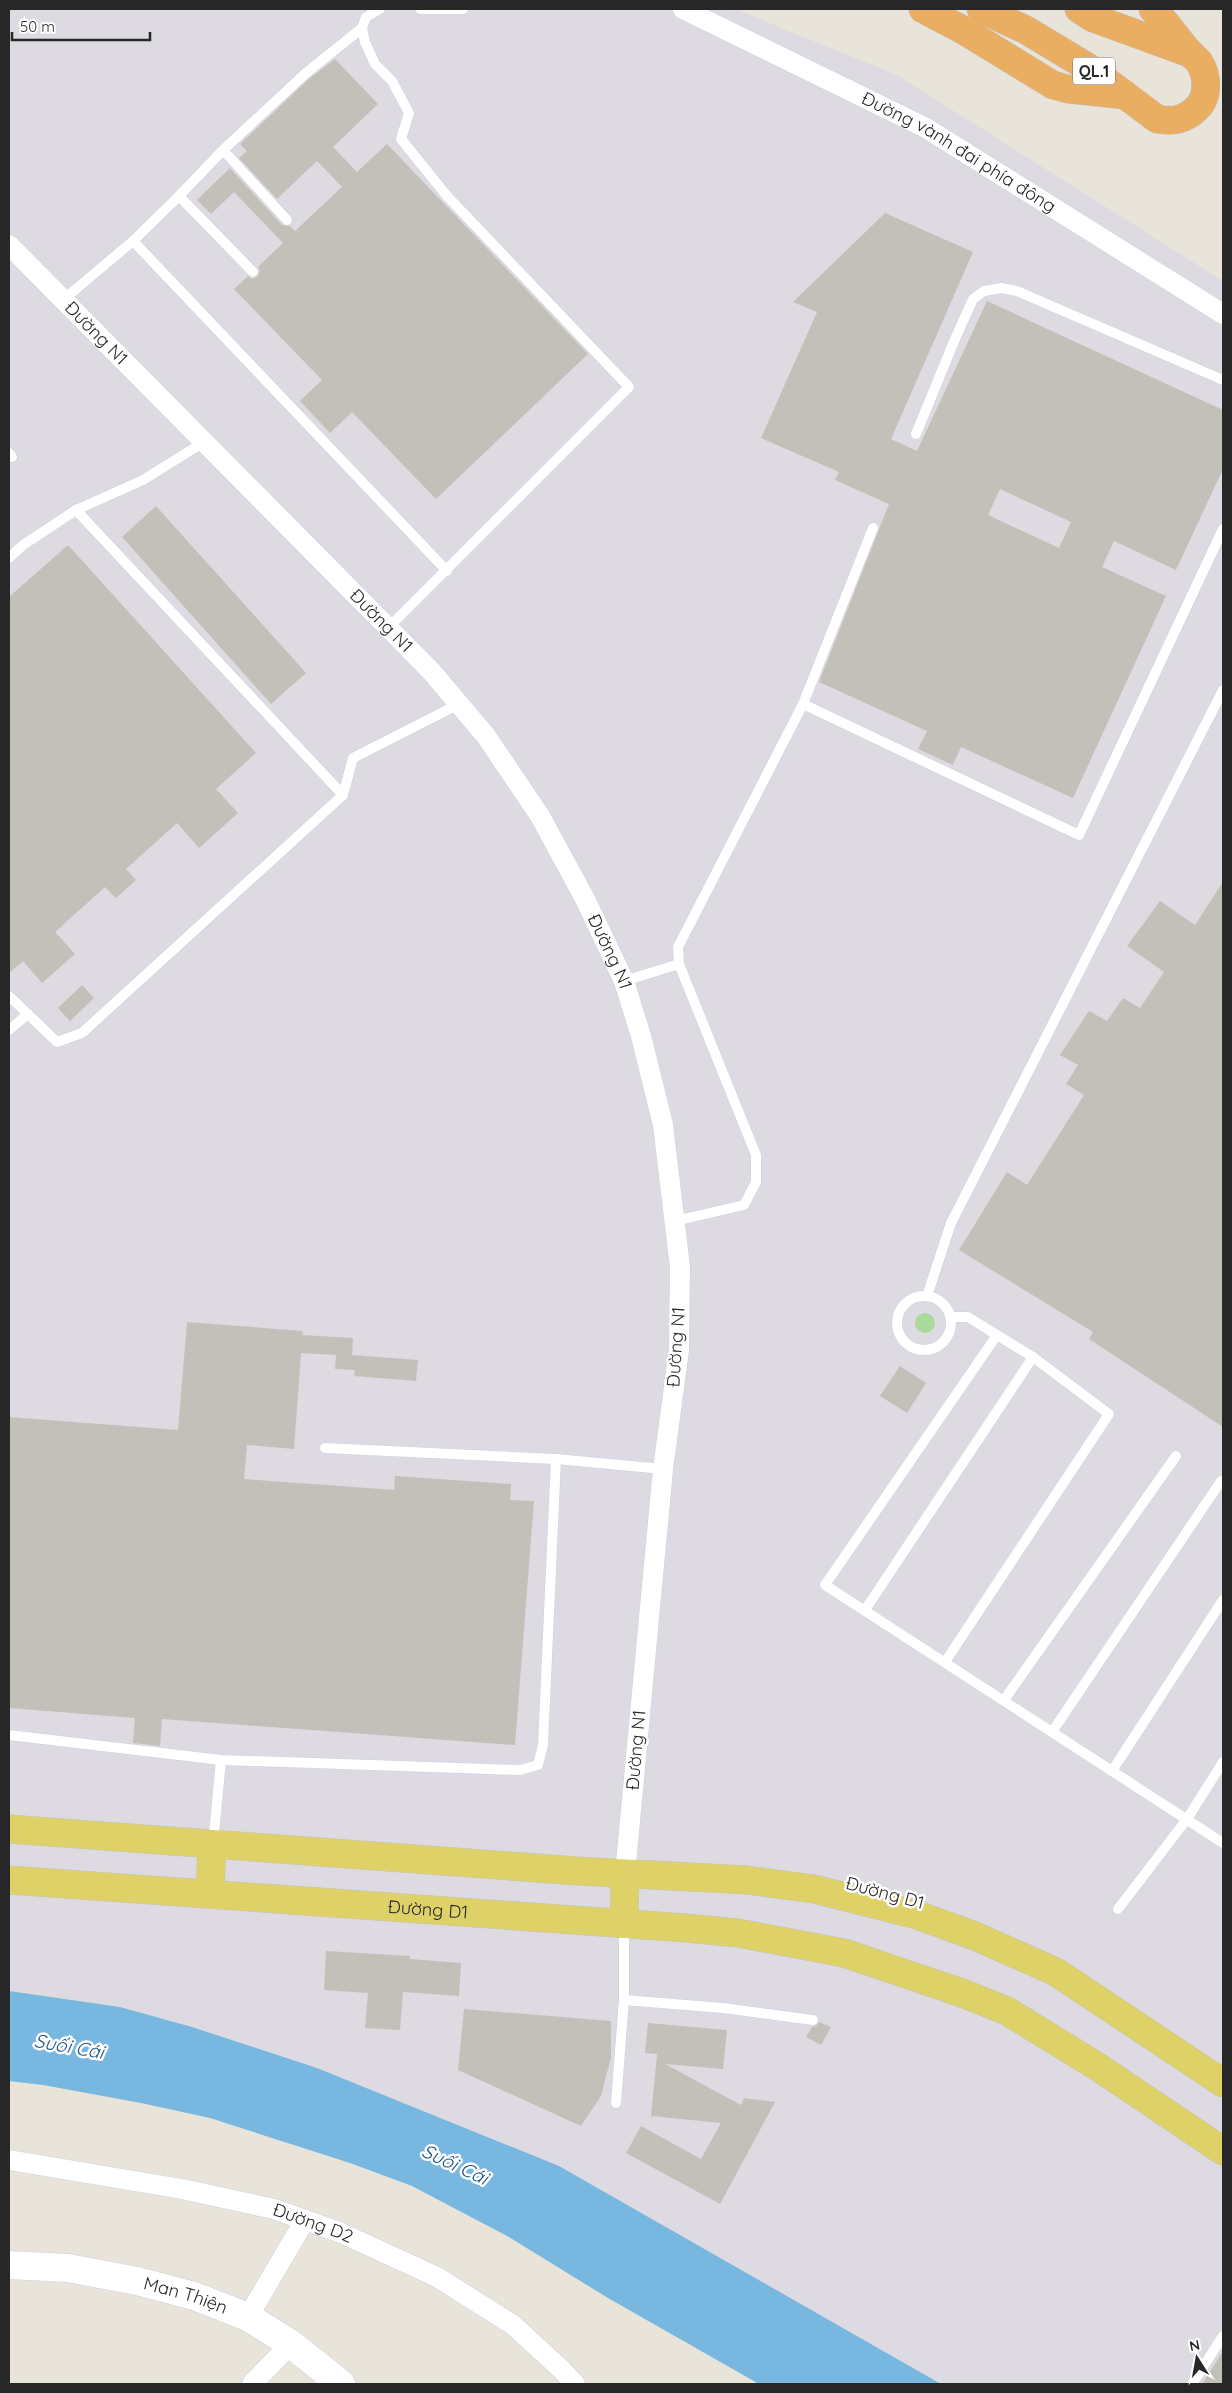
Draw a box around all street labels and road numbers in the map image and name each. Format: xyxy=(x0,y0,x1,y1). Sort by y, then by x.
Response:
road number: QL.1 xyxy=(1073,58,1115,84)
street label: Đường vành đai phía đông xyxy=(858,86,1061,218)
street label: Đường N1 xyxy=(60,296,133,369)
street label: Đường N1 xyxy=(345,584,418,657)
street label: Đường N1 xyxy=(583,910,638,992)
street label: Đường N1 xyxy=(661,1306,690,1388)
street label: Đường N1 xyxy=(621,1709,650,1791)
street label: Đường D1 xyxy=(843,1871,927,1914)
street label: Đường D1 xyxy=(387,1895,469,1924)
street label: Đường D2 xyxy=(270,2198,357,2248)
street label: Man Thiện xyxy=(141,2271,231,2319)

